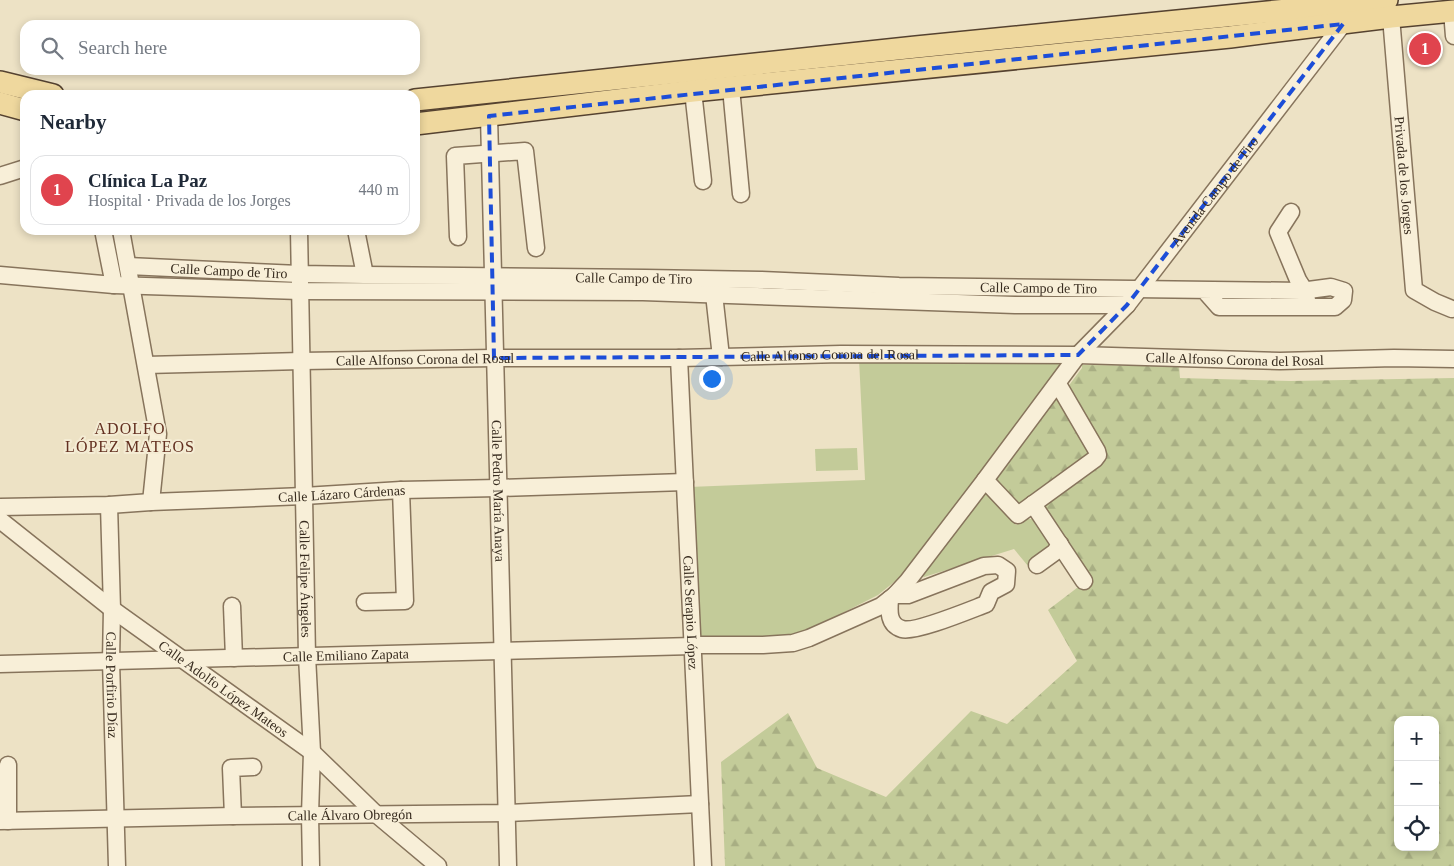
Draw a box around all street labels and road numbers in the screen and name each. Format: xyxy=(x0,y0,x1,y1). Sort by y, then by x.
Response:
street label: Privada de los Jorges xyxy=(1391,116,1416,235)
street label: Avenida Campo de Tiro xyxy=(1168,134,1261,249)
street label: Calle Campo de Tiro xyxy=(170,261,288,281)
street label: Calle Campo de Tiro xyxy=(575,270,692,287)
street label: Calle Campo de Tiro xyxy=(980,280,1097,296)
street label: Calle Alfonso Corona del Rosal xyxy=(741,347,919,364)
street label: Calle Alfonso Corona del Rosal xyxy=(1146,350,1324,369)
street label: Calle Alfonso Corona del Rosal xyxy=(336,351,514,368)
street label: Calle Pedro María Anaya xyxy=(489,420,507,563)
street label: Calle Lázaro Cárdenas xyxy=(278,483,406,505)
street label: Calle Felipe Ángeles xyxy=(296,520,314,638)
street label: Calle Serapio López xyxy=(680,555,701,670)
street label: Calle Porfirio Díaz xyxy=(103,631,120,738)
street label: Calle Adolfo López Mateos xyxy=(156,638,291,740)
street label: Calle Emiliano Zapata xyxy=(283,646,410,665)
street label: Calle Álvaro Obregón xyxy=(288,807,412,823)

